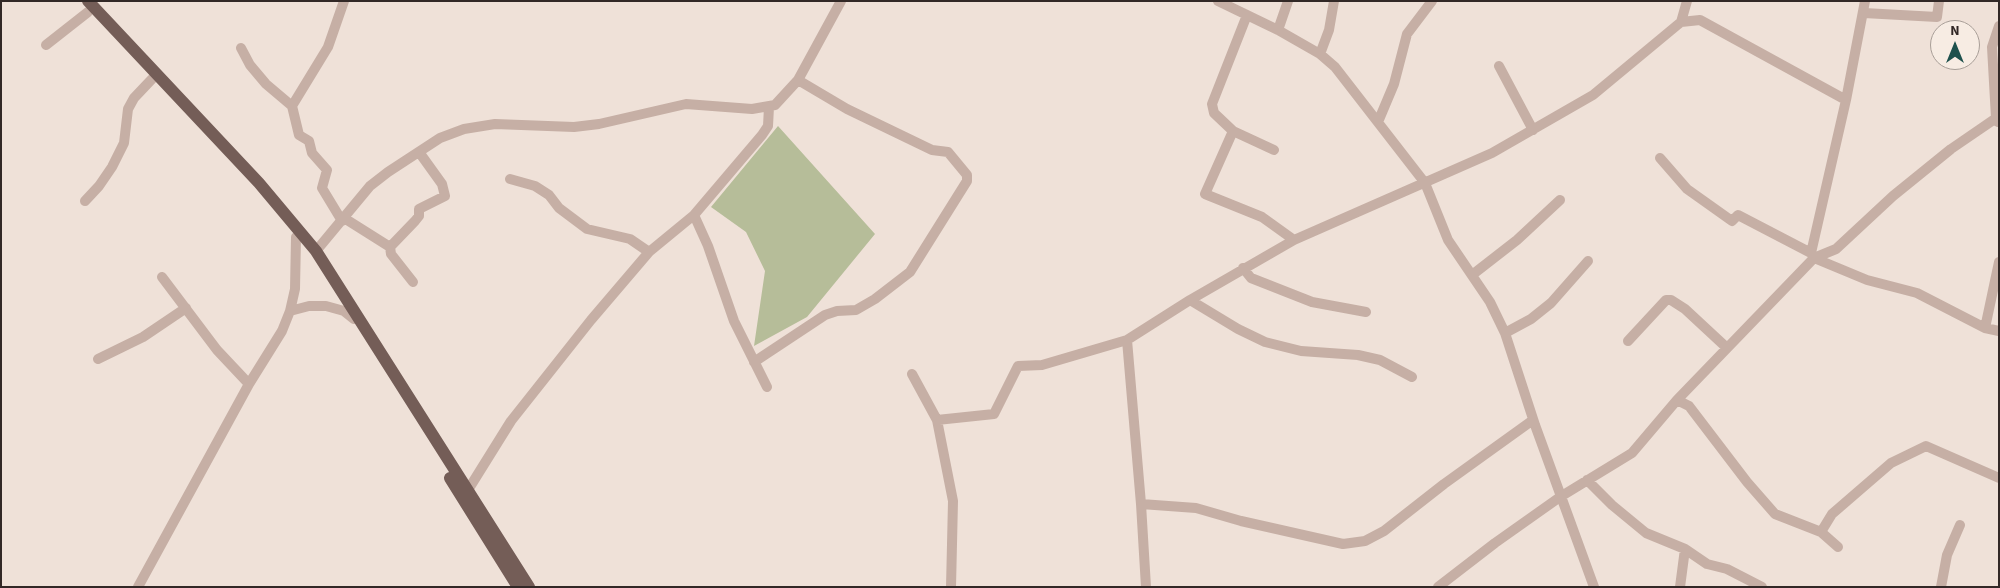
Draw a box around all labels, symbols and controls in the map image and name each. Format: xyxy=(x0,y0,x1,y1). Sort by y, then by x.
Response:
north arrow xyxy=(1930,20,1980,70)
text: N xyxy=(1950,21,1960,41)

